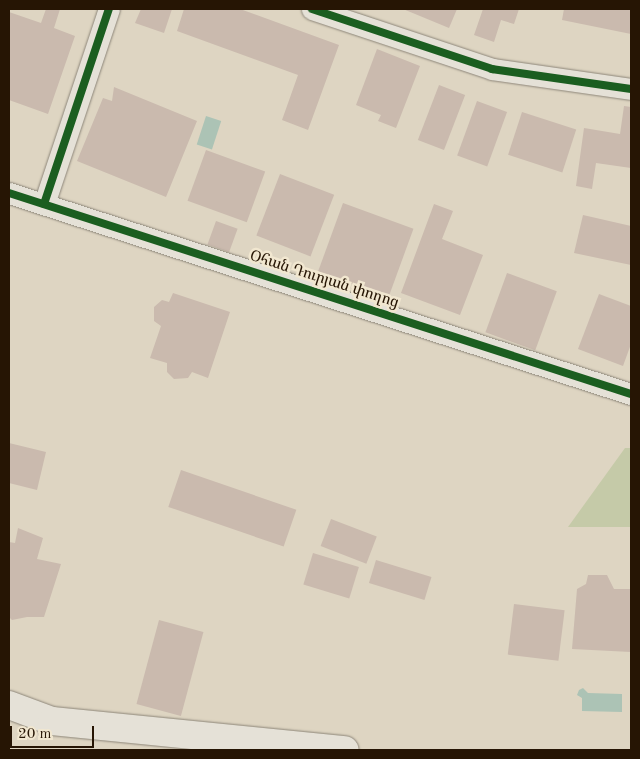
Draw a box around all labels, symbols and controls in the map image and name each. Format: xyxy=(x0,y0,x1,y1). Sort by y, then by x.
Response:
street label: Օհան Դուրյան փողոց xyxy=(247,247,401,313)
scale bar xyxy=(12,716,96,748)
text: 20 m xyxy=(18,727,52,742)

